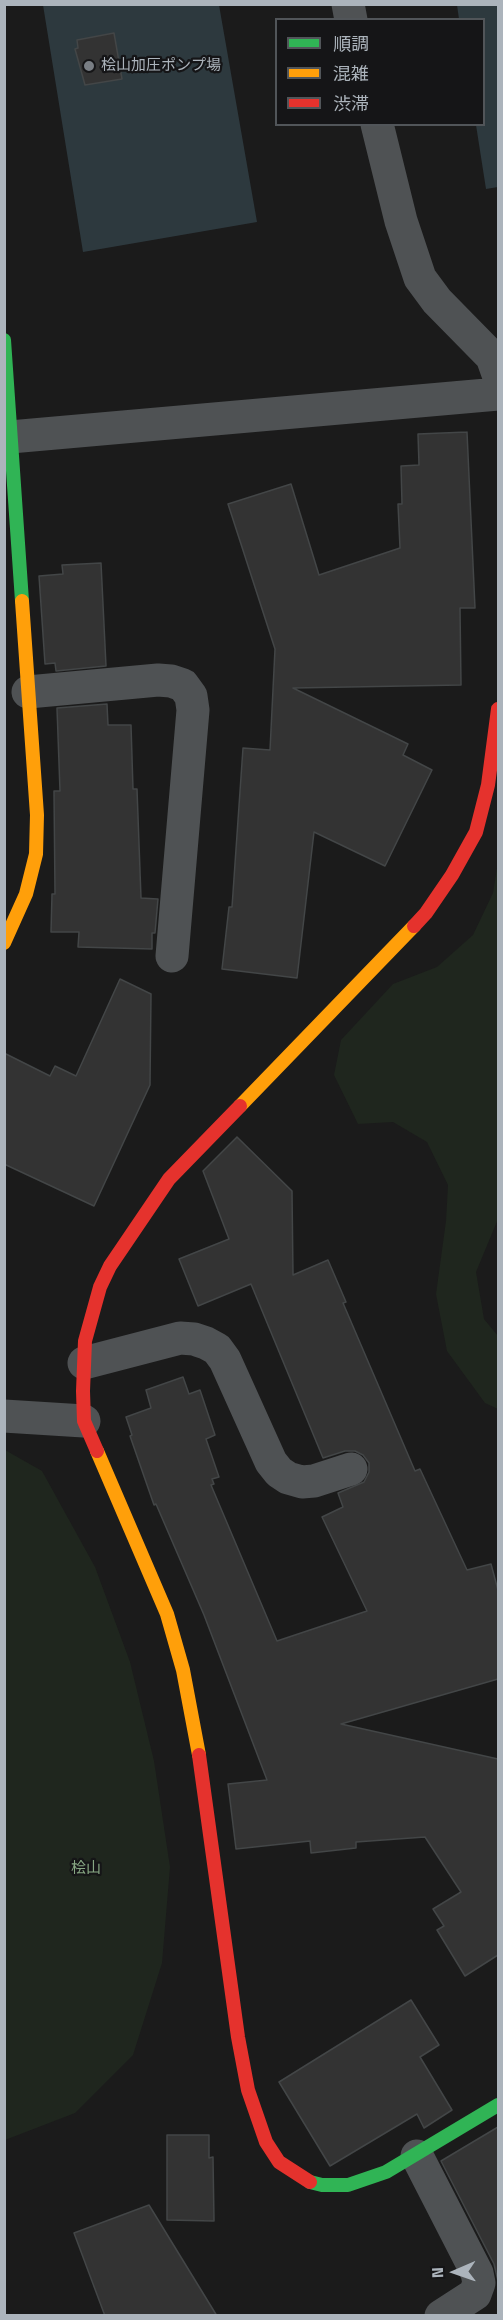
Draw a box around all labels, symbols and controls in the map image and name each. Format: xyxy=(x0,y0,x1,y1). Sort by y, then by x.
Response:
legend xyxy=(275,18,485,126)
text: 順調 xyxy=(333,30,369,57)
place label: 桧山加圧ポンプ場 xyxy=(101,57,221,75)
marker: 桧山加圧ポンプ場 xyxy=(82,59,96,73)
text: 混雑 xyxy=(333,60,369,87)
text: 渋滞 xyxy=(333,90,369,117)
park label: 桧山 xyxy=(71,1860,101,1878)
north arrow xyxy=(425,2242,485,2302)
text: N xyxy=(425,2267,449,2279)

